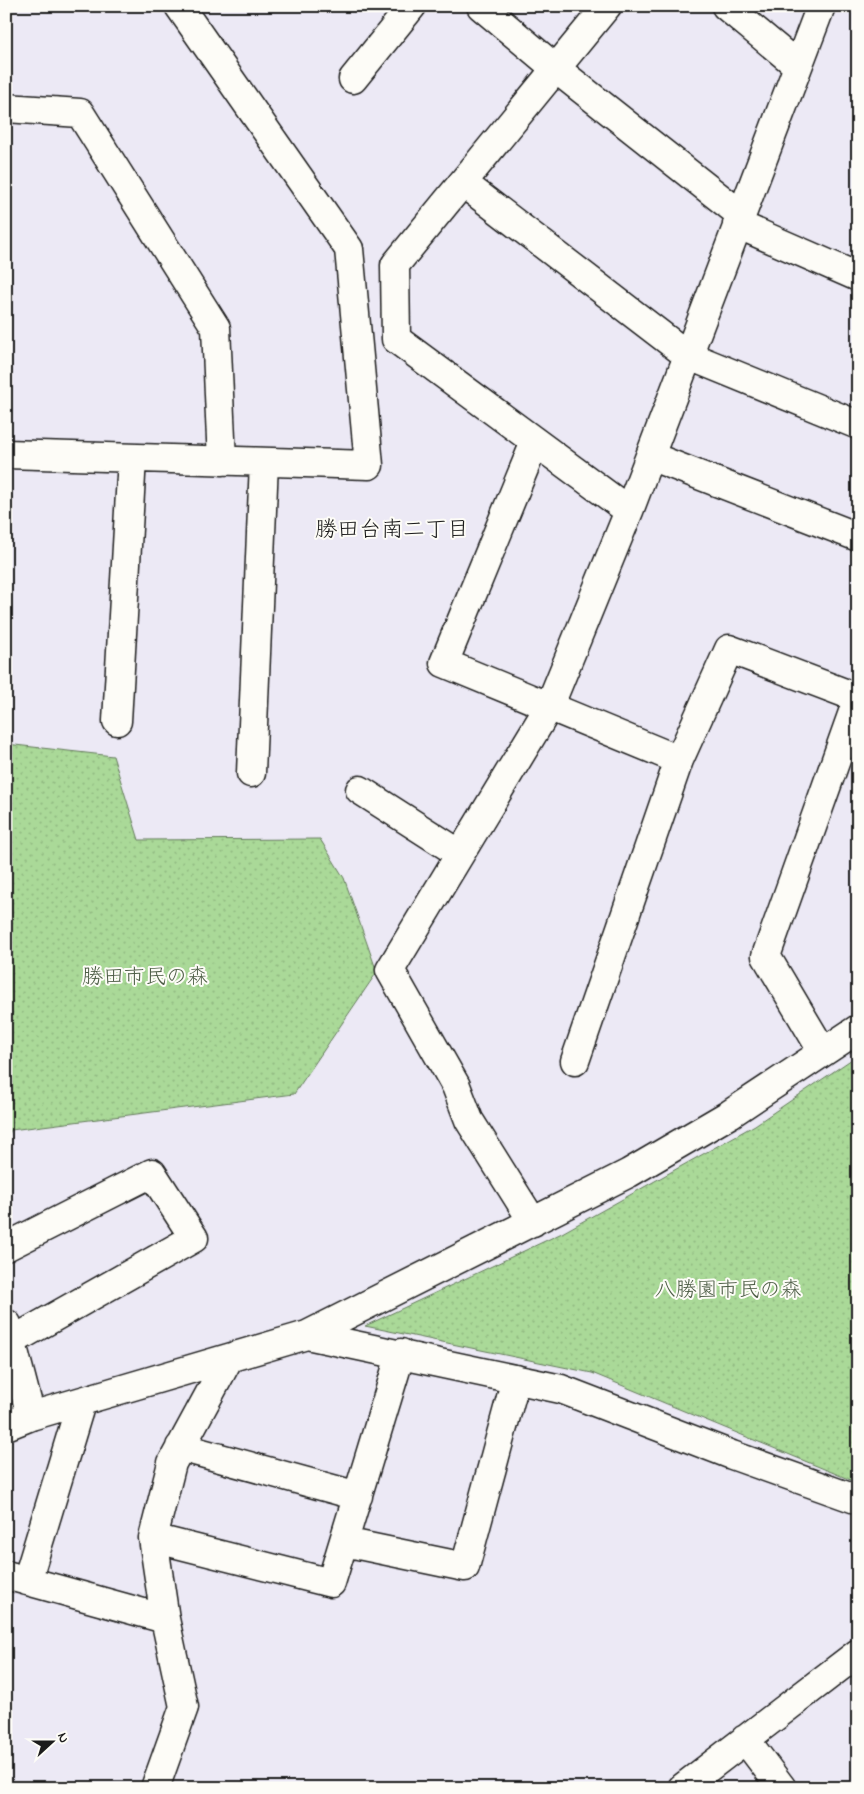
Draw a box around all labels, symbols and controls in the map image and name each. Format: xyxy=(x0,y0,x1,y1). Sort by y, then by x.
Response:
district label: 勝田台南二丁目 xyxy=(315,515,469,547)
park label: 勝田市民の森 xyxy=(82,963,208,993)
park label: 八勝園市民の森 xyxy=(655,1276,802,1306)
north arrow xyxy=(28,1716,78,1766)
text: N xyxy=(51,1730,74,1746)

